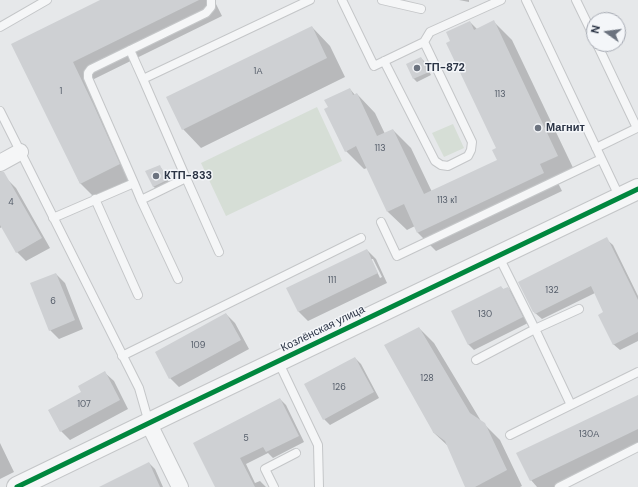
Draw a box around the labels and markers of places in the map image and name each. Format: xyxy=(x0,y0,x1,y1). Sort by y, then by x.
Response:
place label: ТП-872 xyxy=(425,61,465,75)
marker: ТП-872 xyxy=(412,63,422,73)
place label: Магнит xyxy=(546,121,585,135)
marker: Магнит xyxy=(533,123,543,133)
place label: КТП-833 xyxy=(164,169,212,183)
marker: КТП-833 xyxy=(151,171,161,181)

